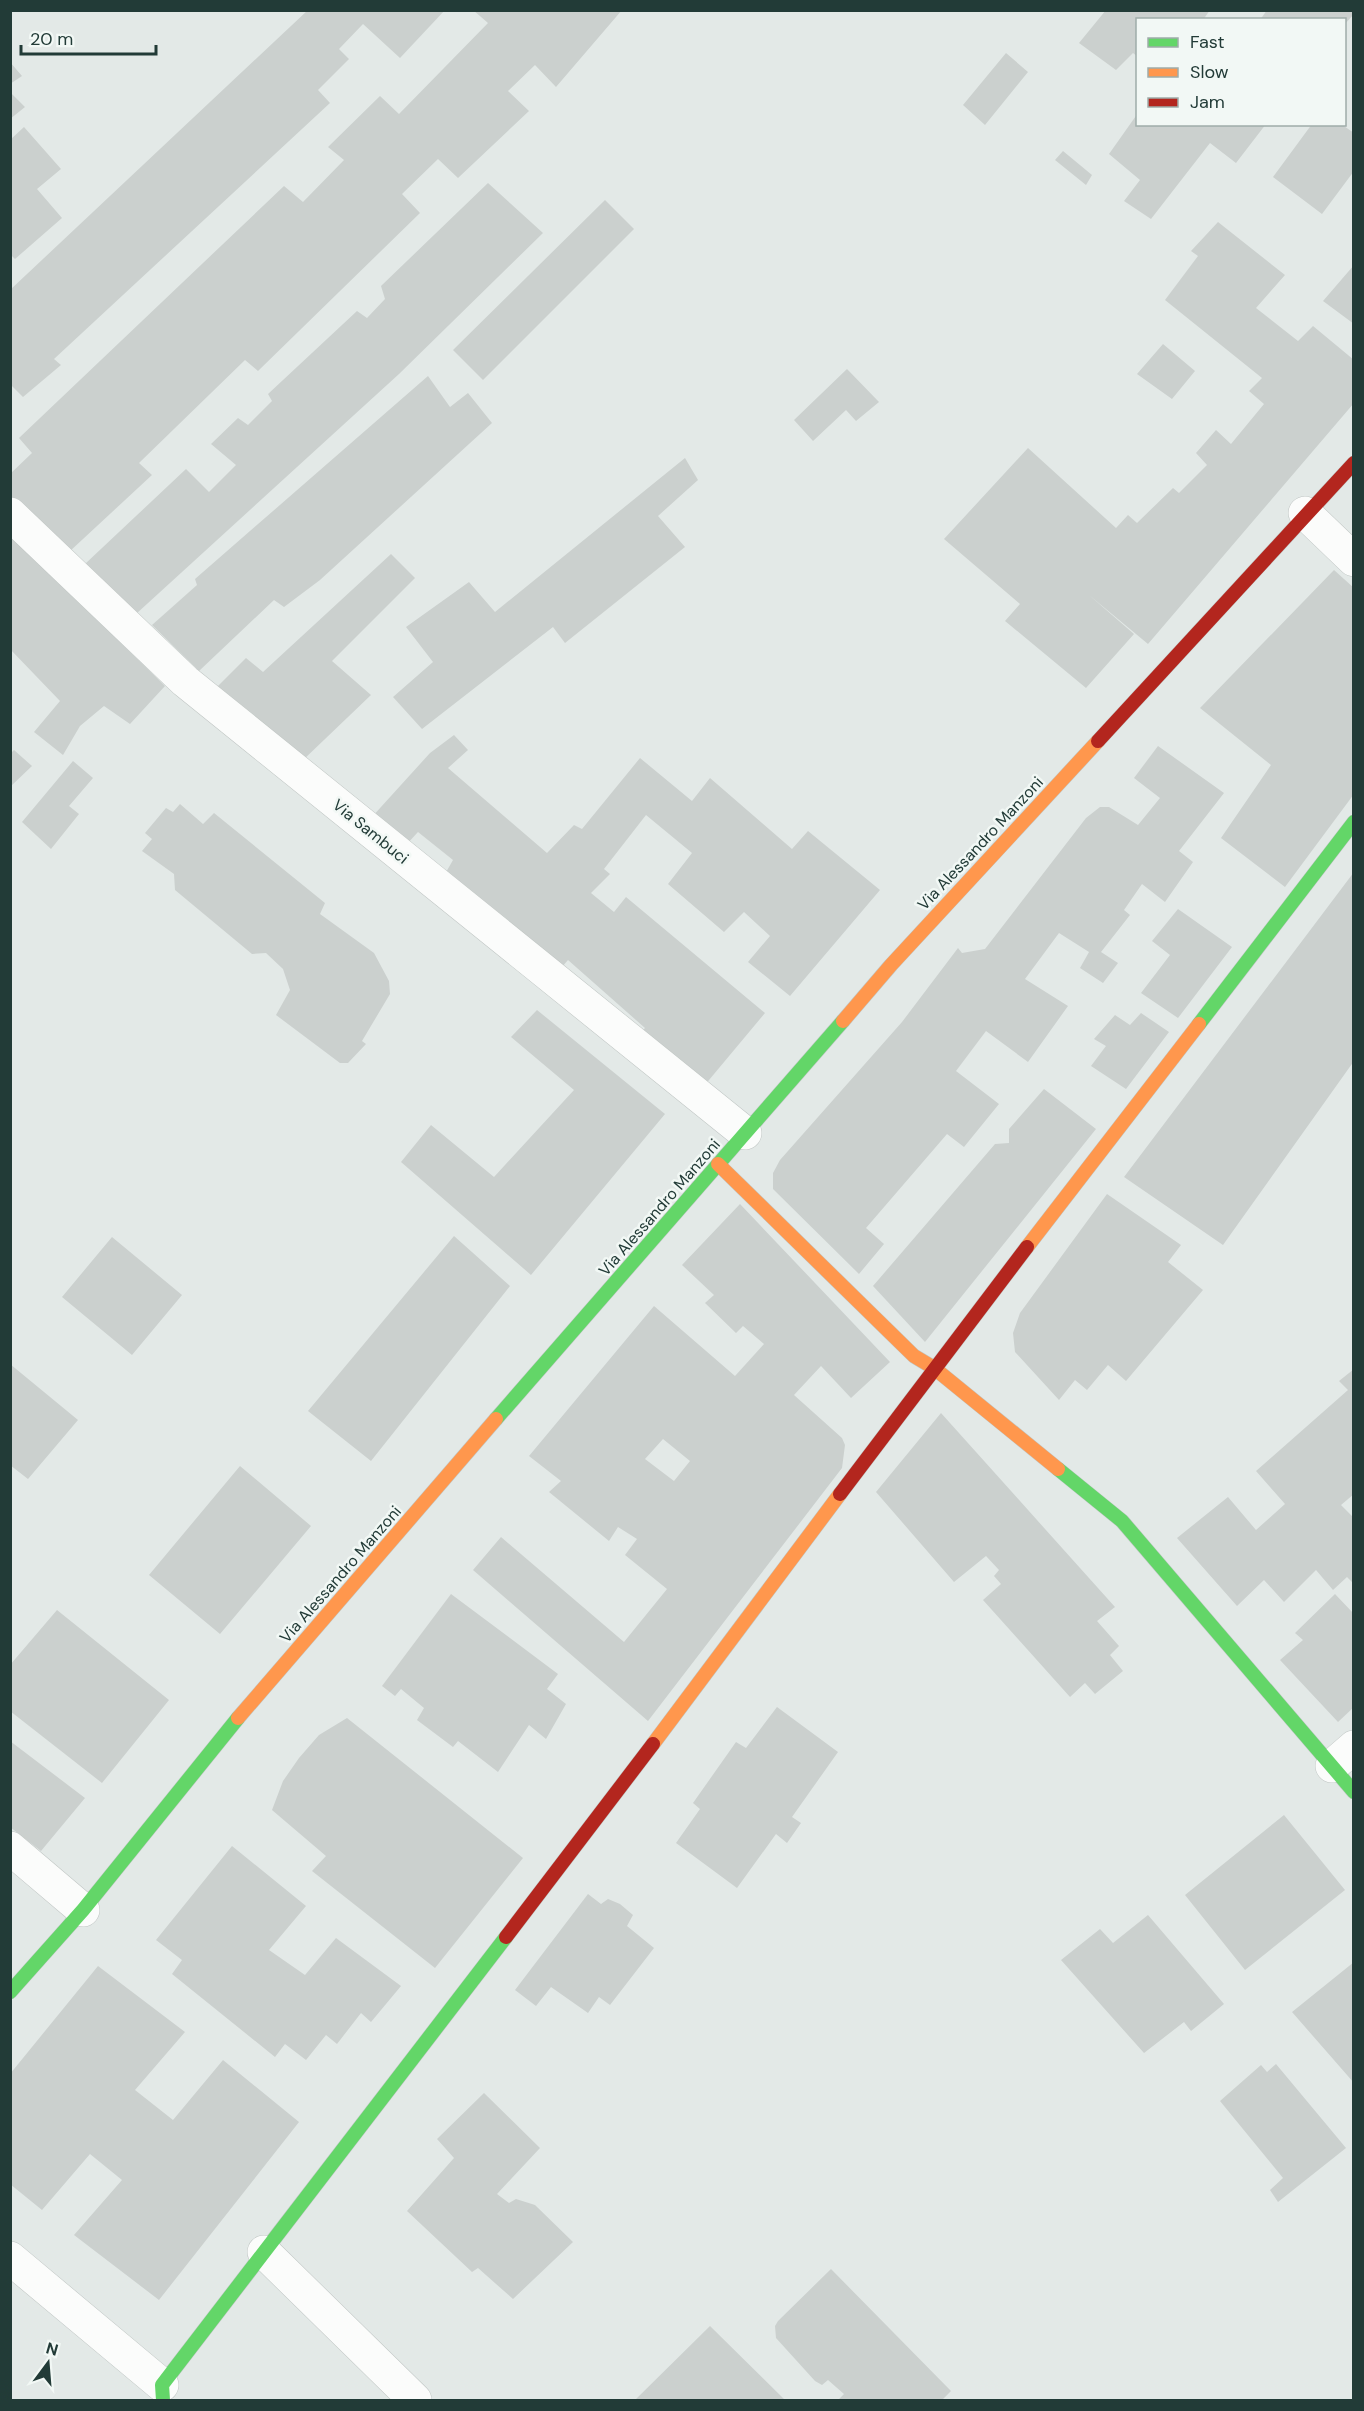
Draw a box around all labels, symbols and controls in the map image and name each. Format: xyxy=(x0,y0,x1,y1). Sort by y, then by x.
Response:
scale bar xyxy=(21,18,156,56)
legend xyxy=(1136,18,1346,126)
text: 20 m xyxy=(30,27,73,51)
text: Fast xyxy=(1190,30,1225,54)
text: Slow xyxy=(1190,60,1229,84)
text: Jam xyxy=(1190,90,1225,114)
street label: Via Alessandro Manzoni xyxy=(913,772,1048,915)
street label: Via Sambuci xyxy=(328,794,413,868)
street label: Via Alessandro Manzoni xyxy=(594,1134,725,1280)
street label: Via Alessandro Manzoni xyxy=(275,1501,406,1647)
north arrow xyxy=(18,2333,78,2393)
text: N xyxy=(43,2337,61,2361)

